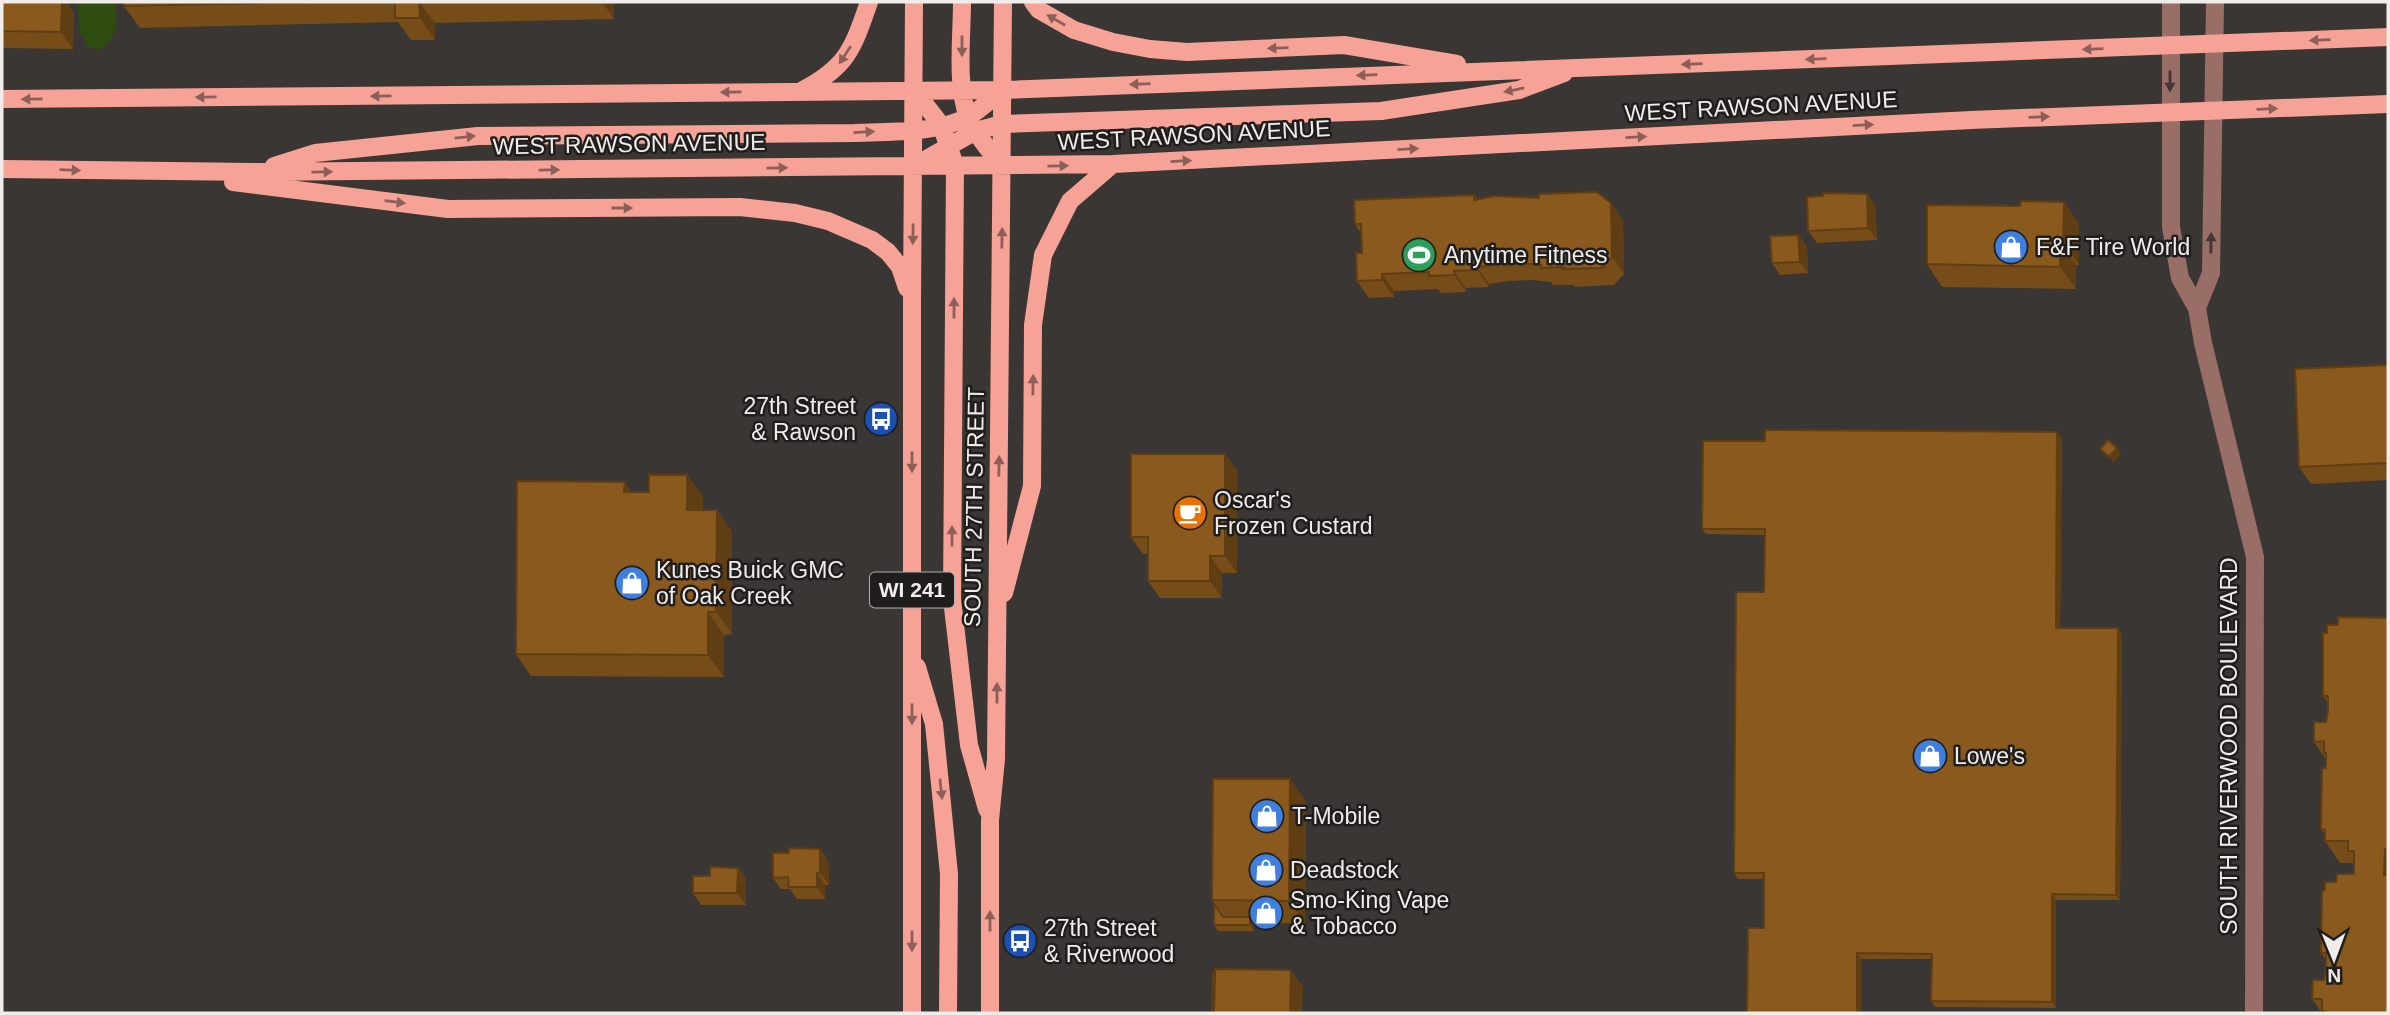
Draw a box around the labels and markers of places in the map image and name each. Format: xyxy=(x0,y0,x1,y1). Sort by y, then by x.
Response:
shop icon: F&F Tire World xyxy=(1992,228,2030,266)
place label: F&F Tire World xyxy=(2036,234,2190,260)
sports icon: Anytime Fitness xyxy=(1400,236,1438,274)
place label: Anytime Fitness xyxy=(1444,242,1608,268)
place label: 27th Street & Rawson xyxy=(743,393,857,445)
bus stop icon: 27th Street & Rawson xyxy=(862,400,900,438)
place label: Oscar's Frozen Custard xyxy=(1214,487,1373,539)
cafe icon: Oscar's Frozen Custard xyxy=(1171,494,1209,532)
place label: Kunes Buick GMC of Oak Creek xyxy=(656,557,844,609)
shop icon: Kunes Buick GMC of Oak Creek xyxy=(613,564,651,602)
shop icon: Lowe's xyxy=(1911,737,1949,775)
place label: Lowe's xyxy=(1954,743,2025,769)
shop icon: T-Mobile xyxy=(1248,797,1286,835)
place label: T-Mobile xyxy=(1292,803,1380,829)
shop icon: Deadstock xyxy=(1247,851,1285,889)
place label: Deadstock xyxy=(1290,857,1399,883)
place label: Smo-King Vape & Tobacco xyxy=(1290,887,1449,939)
shop icon: Smo-King Vape & Tobacco xyxy=(1247,894,1285,932)
place label: 27th Street & Riverwood xyxy=(1044,915,1174,967)
bus stop icon: 27th Street & Riverwood xyxy=(1001,922,1039,960)

